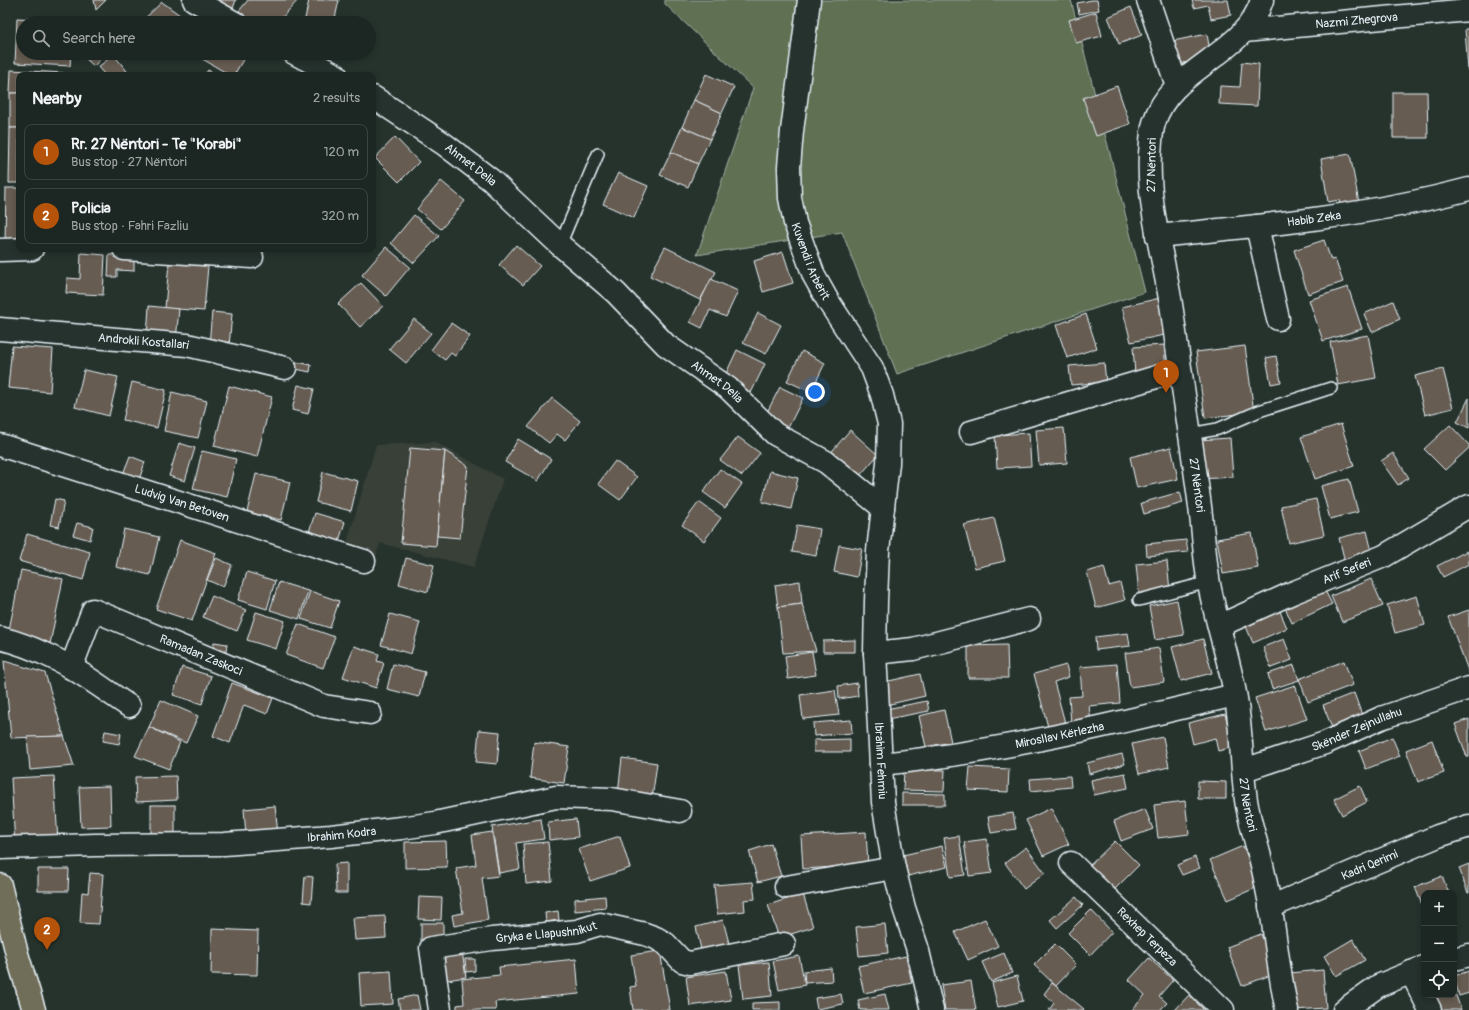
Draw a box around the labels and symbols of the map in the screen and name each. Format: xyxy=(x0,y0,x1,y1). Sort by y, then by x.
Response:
street label: Nazmi Zhegrova xyxy=(1315,9,1399,32)
street label: 27 Nëntori xyxy=(1144,138,1160,192)
street label: Ahmet Delia xyxy=(442,140,500,189)
street label: Habib Zeka xyxy=(1286,208,1343,230)
street label: Kuvendi i Arbërit xyxy=(788,221,833,303)
street label: Androkli Kostallari xyxy=(98,330,190,353)
street label: Ahmet Delia xyxy=(688,357,747,406)
pin: 1 xyxy=(1153,360,1179,393)
your location xyxy=(805,382,825,402)
street label: 27 Nëntori xyxy=(1186,457,1208,513)
street label: Ludvig Van Betoven xyxy=(133,481,231,525)
street label: Arif Seferi xyxy=(1320,555,1373,588)
street label: Ramadan Zaskoci xyxy=(157,631,245,679)
street label: Skënder Zejnullahu xyxy=(1310,704,1404,754)
street label: Mirosllav Kërlezha xyxy=(1014,719,1106,752)
street label: Ibrahim Fehmiu xyxy=(871,722,890,800)
street label: 27 Nëntori xyxy=(1236,777,1260,833)
street label: Ibrahim Kodra xyxy=(306,823,377,845)
street label: Kadri Qerimi xyxy=(1339,846,1400,884)
street label: Rexhep Terpeza xyxy=(1114,904,1181,970)
pin: 2 xyxy=(34,917,60,950)
street label: Gryka e Llapushnikut xyxy=(495,918,599,946)

